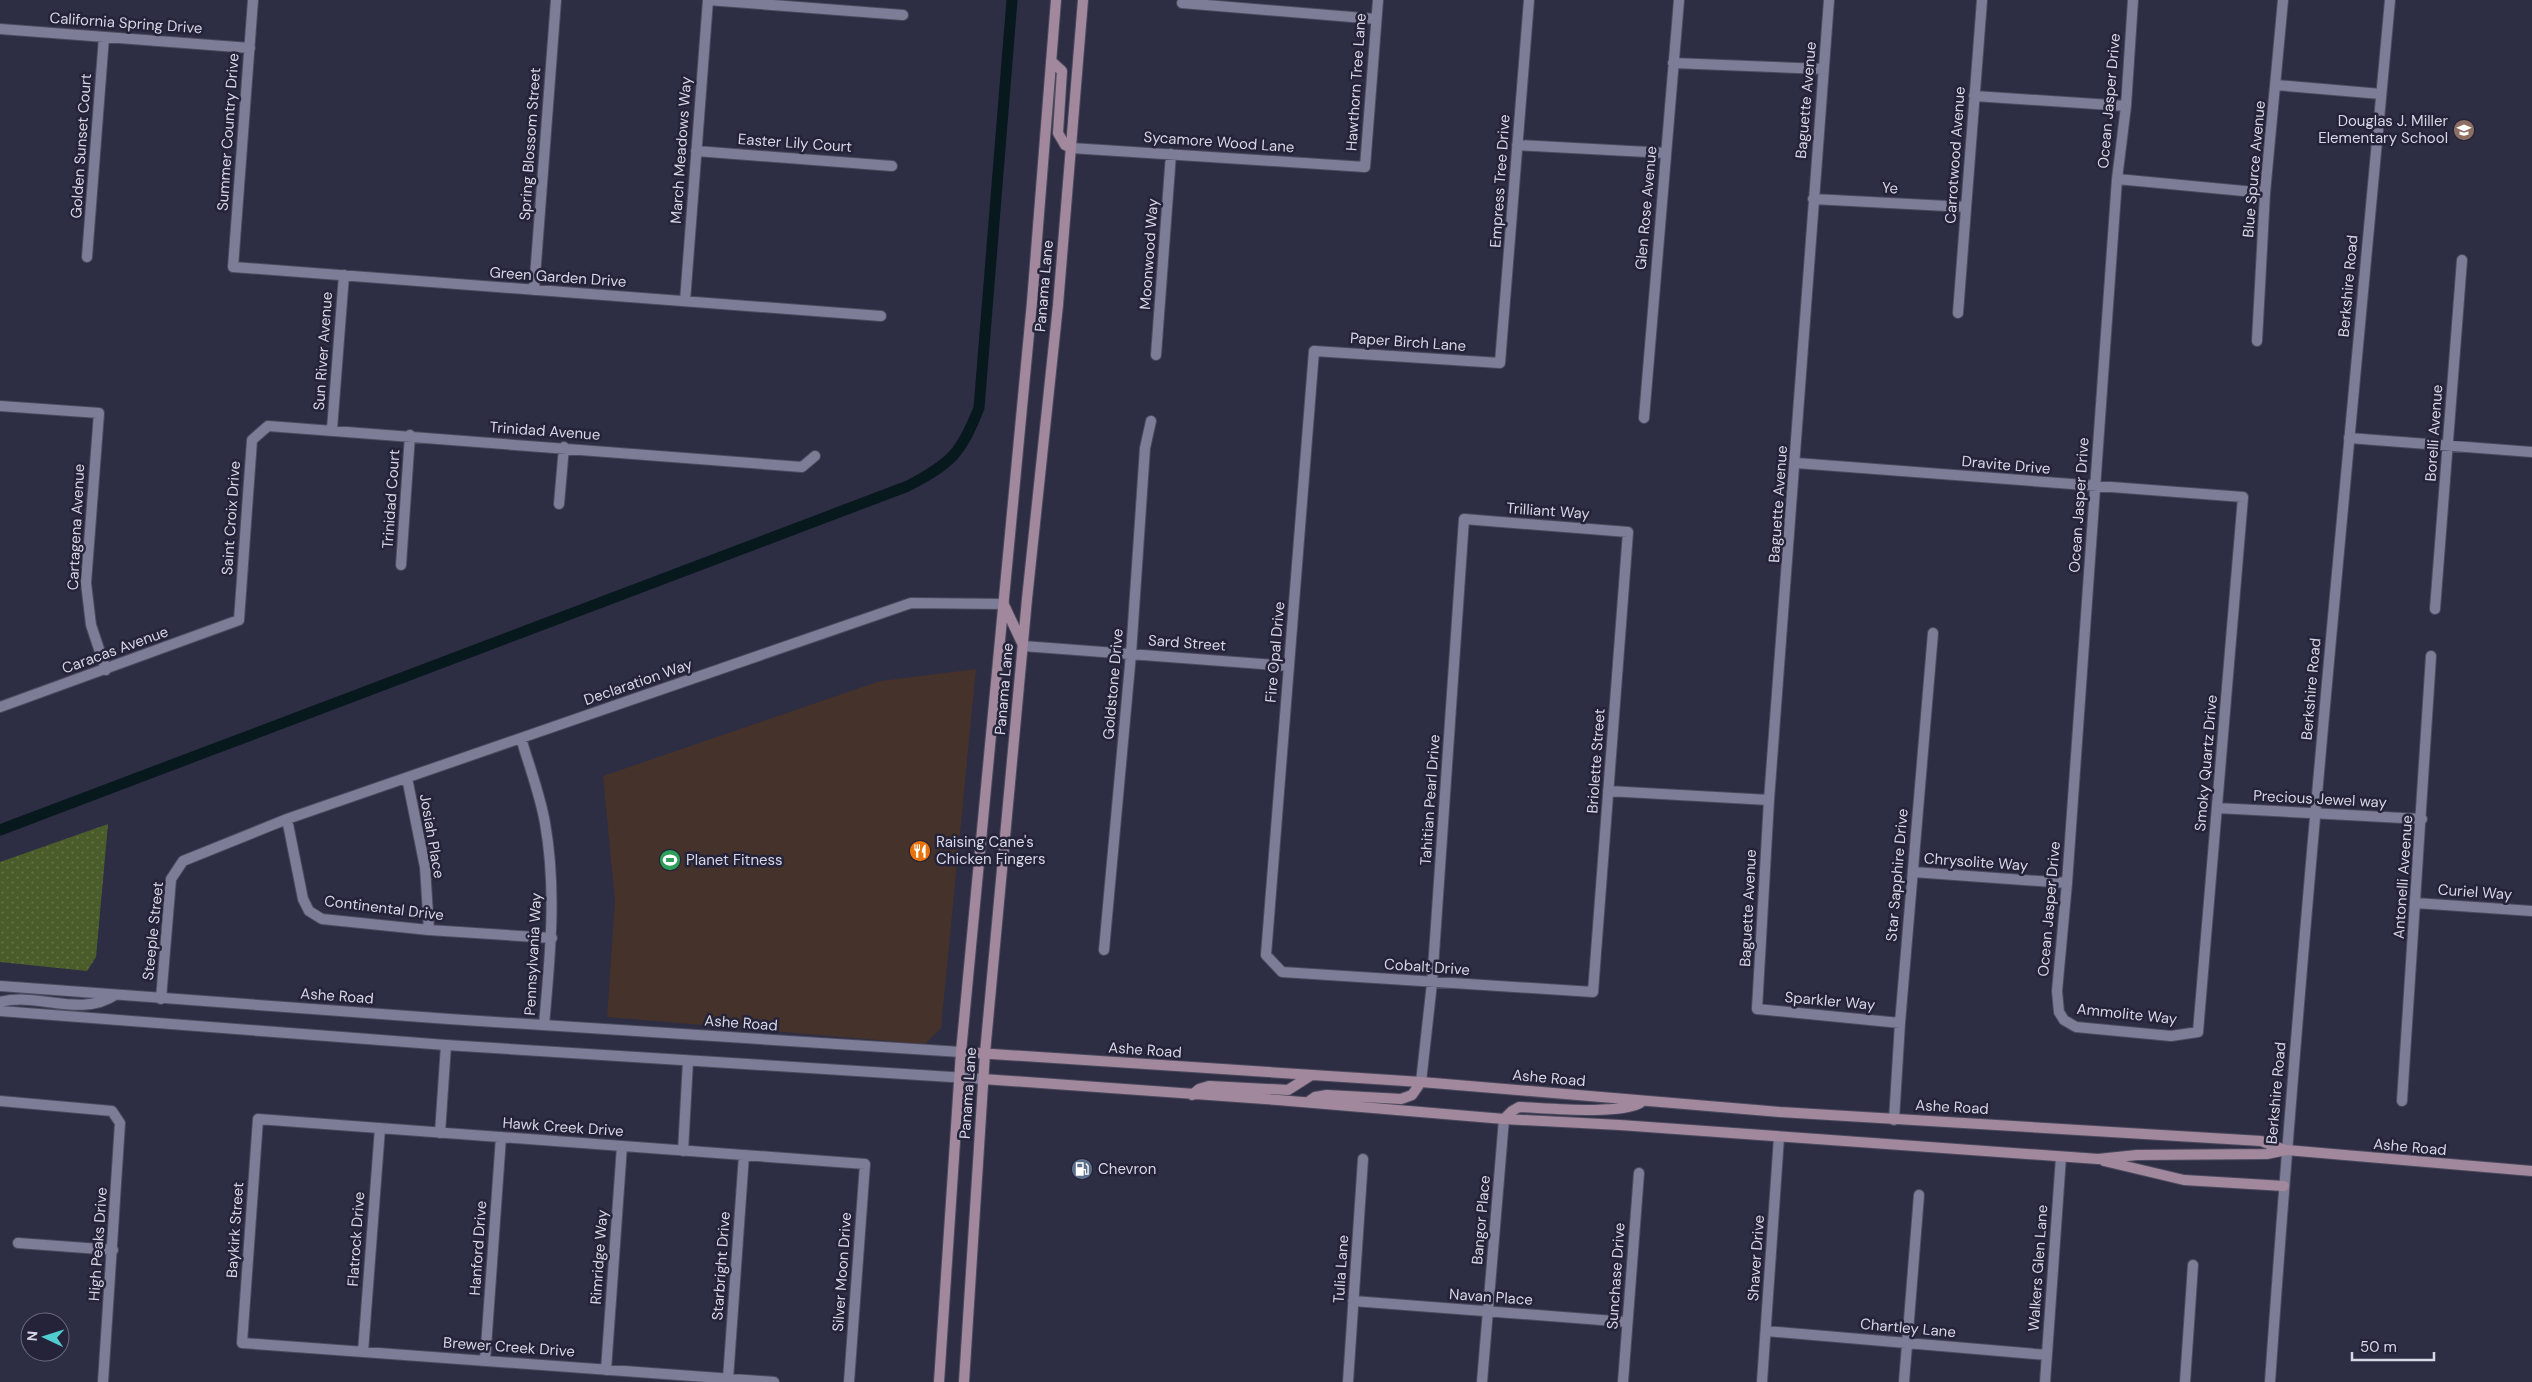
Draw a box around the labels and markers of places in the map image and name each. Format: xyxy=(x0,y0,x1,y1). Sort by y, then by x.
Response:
place label: Douglas J. Miller Elementary School xyxy=(2318,111,2448,148)
school or university icon: Douglas J. Miller Elementary School xyxy=(2452,118,2476,142)
place label: Raising Cane's Chicken Fingers xyxy=(936,832,1046,869)
restaurant icon: Raising Cane's Chicken Fingers xyxy=(908,839,932,863)
sports icon: Planet Fitness xyxy=(658,848,682,872)
place label: Planet Fitness xyxy=(686,850,783,870)
fuel station icon: Chevron xyxy=(1070,1157,1094,1181)
place label: Chevron xyxy=(1098,1159,1156,1179)

